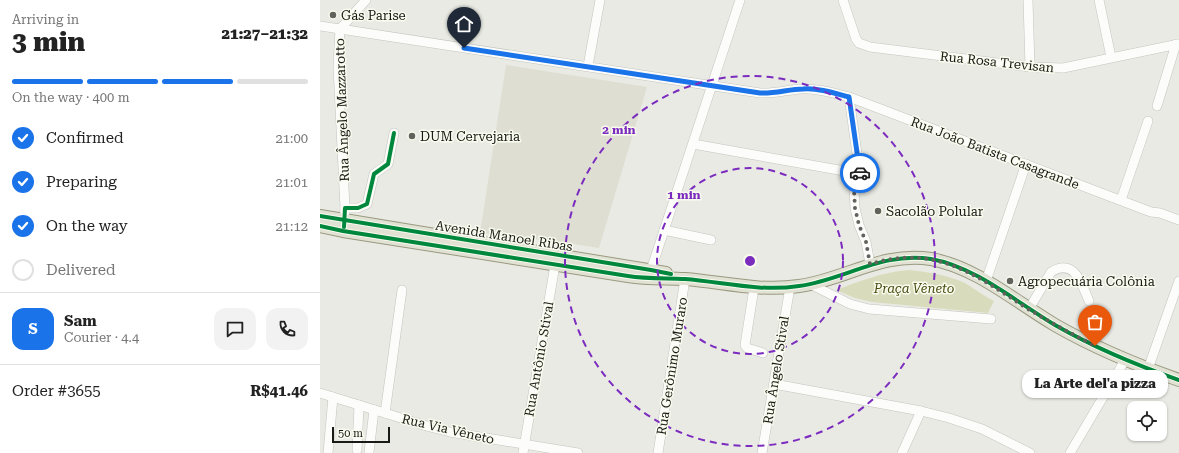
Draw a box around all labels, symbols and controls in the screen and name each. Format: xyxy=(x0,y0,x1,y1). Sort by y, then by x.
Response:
pin xyxy=(447,7.0,481,48)
place label: Gás Parise xyxy=(341,8,406,23)
marker: Gás Parise xyxy=(328,10,338,20)
text: Arriving in xyxy=(12,12,79,27)
icon: home xyxy=(453,13,475,35)
text: 21:27–21:32 xyxy=(222,25,308,43)
text: 3 min xyxy=(12,27,85,57)
street label: Rua Ângelo Mazzarotto xyxy=(332,38,352,182)
street label: Rua Rosa Trevisan xyxy=(939,49,1055,76)
text: On the way · 400 m xyxy=(12,90,129,105)
street label: Rua João Batista Casagrande xyxy=(909,114,1081,192)
text: 2 min xyxy=(602,123,636,137)
icon: check xyxy=(12,127,34,149)
text: Confirmed xyxy=(46,129,124,147)
place label: DUM Cervejaria xyxy=(420,129,520,144)
text: 21:00 xyxy=(276,131,308,146)
marker: DUM Cervejaria xyxy=(407,131,417,141)
courier xyxy=(840,153,880,193)
icon: car xyxy=(849,162,871,184)
icon: check xyxy=(12,171,34,193)
text: Preparing xyxy=(46,173,117,191)
text: 21:01 xyxy=(276,175,308,190)
text: 1 min xyxy=(667,188,701,202)
place label: Sacolão Polular xyxy=(886,204,984,219)
marker: Sacolão Polular xyxy=(873,206,883,216)
icon: check xyxy=(12,215,34,237)
text: On the way xyxy=(46,217,128,235)
street label: Avenida Manoel Ribas xyxy=(434,218,574,254)
text: 21:12 xyxy=(276,219,308,234)
centre of rings xyxy=(743,254,757,268)
text: Delivered xyxy=(46,261,116,279)
place label: Agropecuária Colônia xyxy=(1018,274,1155,289)
marker: Agropecuária Colônia xyxy=(1005,276,1015,286)
park label: Praça Vêneto xyxy=(873,281,954,296)
street label: Rua Gerônimo Muraro xyxy=(654,296,690,436)
street label: Rua Antônio Stival xyxy=(521,300,557,418)
pin xyxy=(1078,305,1112,346)
button: chat xyxy=(214,308,256,350)
button: phone xyxy=(266,308,308,350)
icon: bag xyxy=(1084,311,1106,333)
text: Sam xyxy=(64,312,97,330)
street label: Rua Ângelo Stival xyxy=(760,315,792,425)
text: S xyxy=(28,320,38,338)
text: Courier · 4.4 xyxy=(64,330,139,345)
callout: La Arte del'a pizza xyxy=(1022,370,1168,398)
text: La Arte del'a pizza xyxy=(1034,376,1156,391)
text: Order #3655 xyxy=(12,382,101,400)
text: R$41.46 xyxy=(250,382,308,400)
map controls xyxy=(1127,401,1167,441)
button: locate xyxy=(1127,401,1167,441)
street label: Rua Via Vêneto xyxy=(400,411,496,447)
scale bar xyxy=(332,425,390,444)
text: 50 m xyxy=(338,427,363,440)

